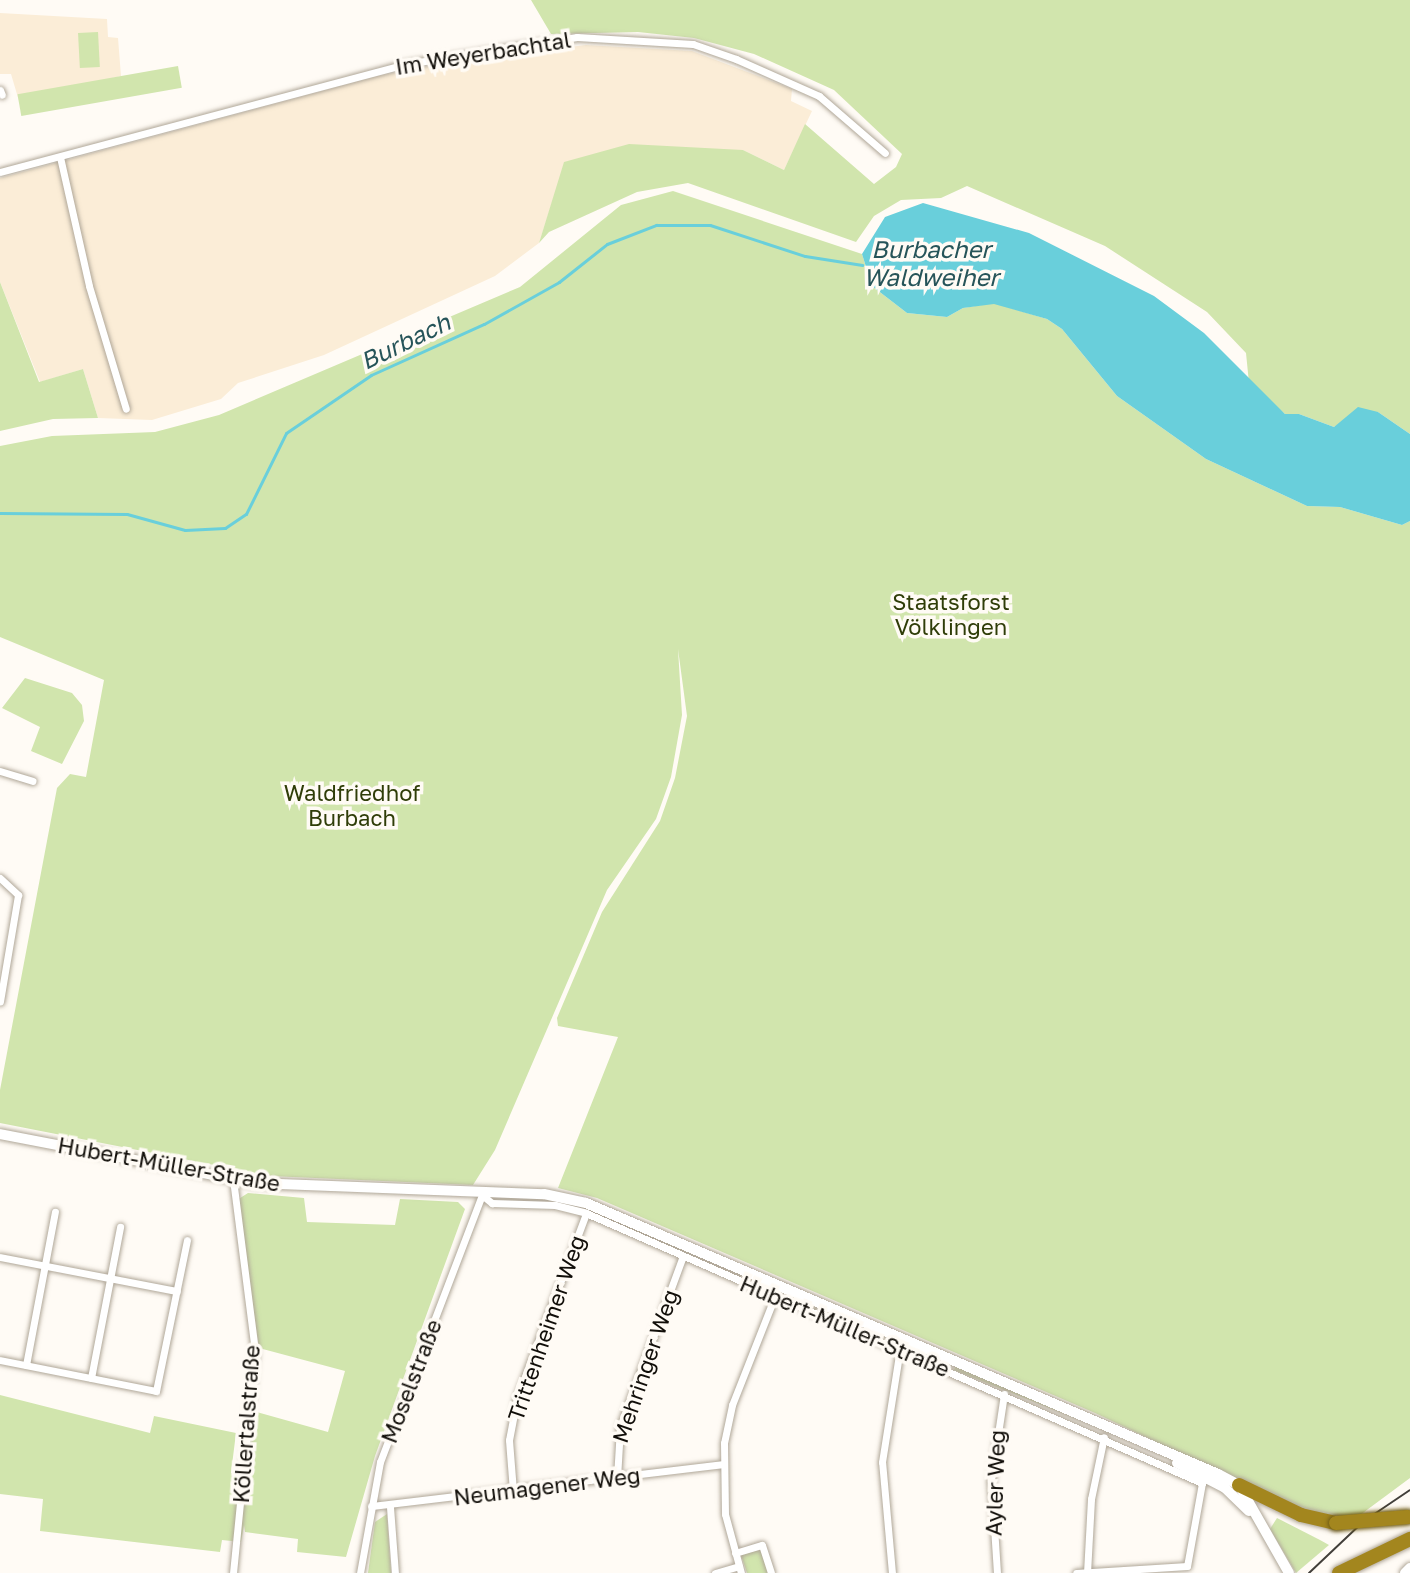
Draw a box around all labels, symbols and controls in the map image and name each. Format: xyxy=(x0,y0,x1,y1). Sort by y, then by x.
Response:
street label: Im Weyerbachtal xyxy=(393,26,573,80)
water label: Burbacher Waldweiher xyxy=(863,235,999,291)
water label: Burbach xyxy=(355,307,455,375)
park label: Staatsforst Völklingen xyxy=(892,588,1010,640)
park label: Waldfriedhof Burbach xyxy=(284,779,420,830)
street label: Hubert-Müller-Straße xyxy=(56,1131,282,1197)
street label: Trittenheimer Weg xyxy=(502,1232,590,1424)
street label: Hubert-Müller-Straße xyxy=(736,1270,954,1382)
street label: Mehringer Weg xyxy=(606,1286,684,1446)
street label: Moselstraße xyxy=(375,1315,447,1447)
street label: Köllertalstraße xyxy=(227,1344,265,1504)
street label: Ayler Weg xyxy=(980,1430,1010,1536)
street label: Neumagener Weg xyxy=(452,1461,642,1511)

